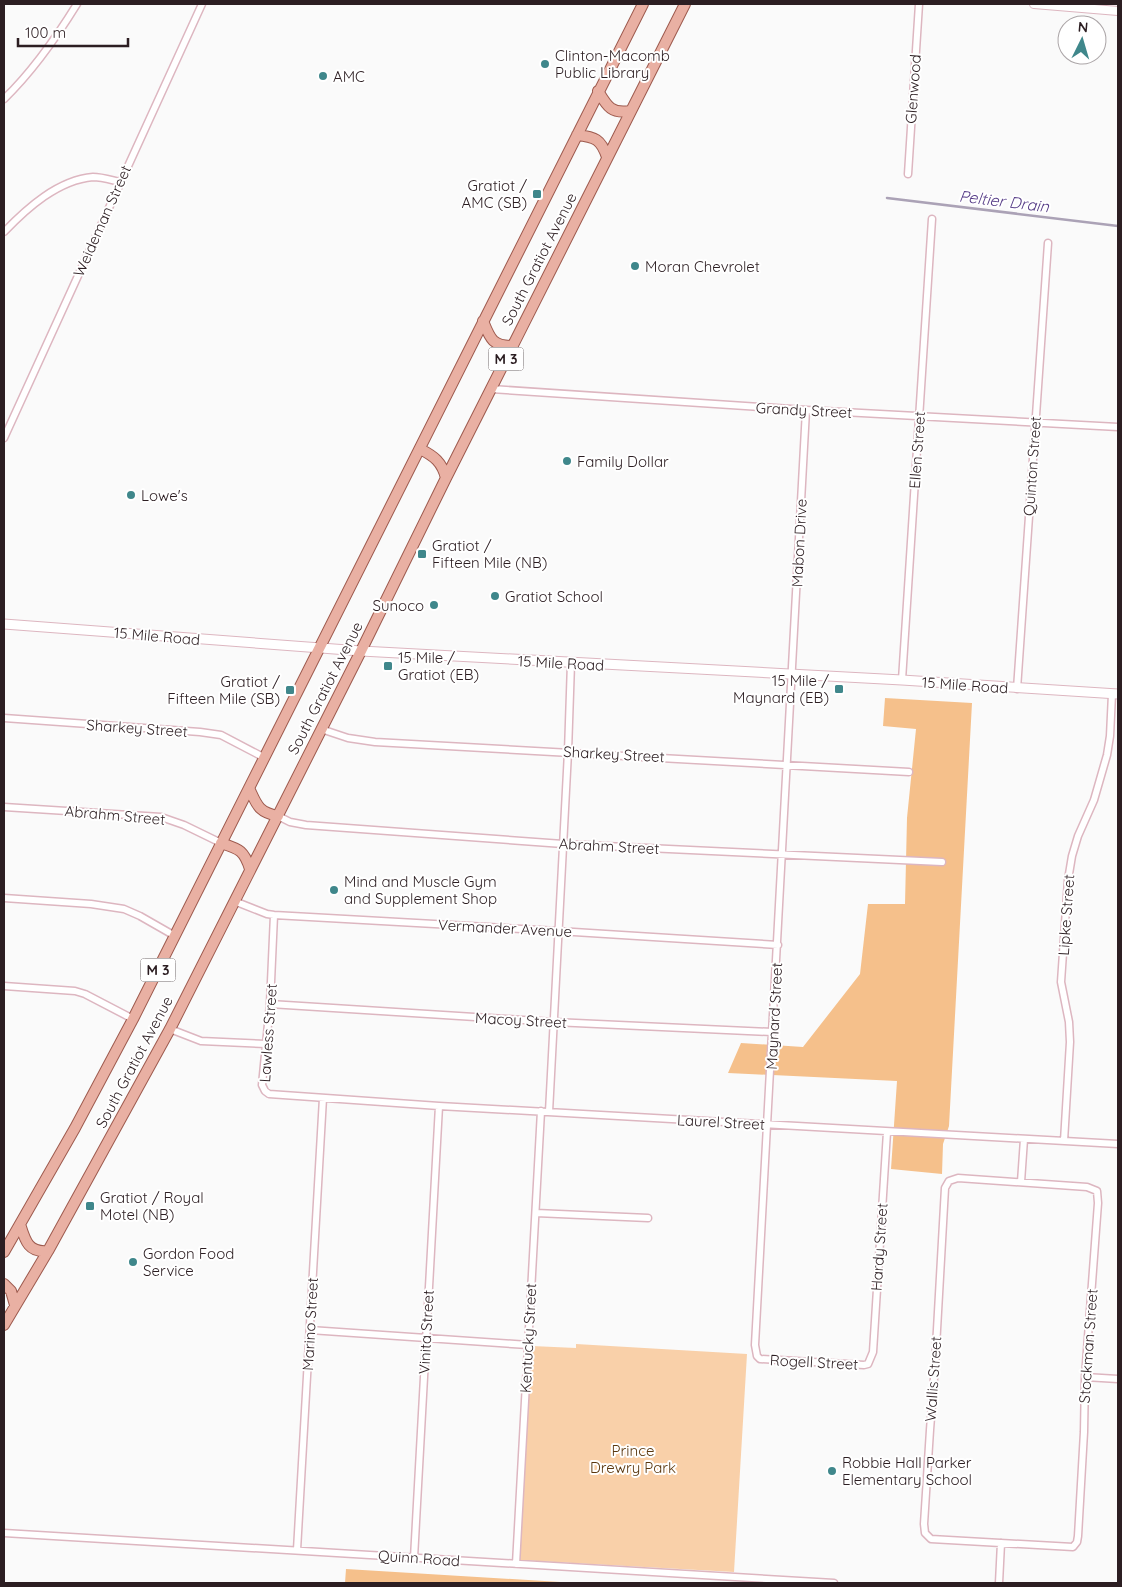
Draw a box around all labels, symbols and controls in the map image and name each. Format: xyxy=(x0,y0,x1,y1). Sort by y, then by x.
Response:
scale bar xyxy=(18,15,128,47)
north arrow xyxy=(1057,15,1107,65)
text: N xyxy=(1077,18,1089,36)
text: 100 m xyxy=(25,23,66,42)
place label: Clinton-Macomb Public Library xyxy=(555,46,670,82)
street label: Glenwood xyxy=(901,54,925,124)
marker: Clinton-Macomb Public Library xyxy=(539,58,551,70)
place label: AMC xyxy=(333,67,365,86)
marker: AMC xyxy=(317,70,329,82)
street label: Weideman Street xyxy=(69,162,135,280)
place label: Gratiot / AMC (SB) xyxy=(462,176,527,212)
water label: Peltier Drain xyxy=(958,186,1051,217)
marker: Gratiot / AMC (SB) xyxy=(531,188,543,200)
street label: South Gratiot Avenue xyxy=(497,189,581,329)
place label: Moran Chevrolet xyxy=(645,257,760,276)
marker: Moran Chevrolet xyxy=(629,260,641,272)
road number: M 3 xyxy=(488,348,524,370)
street label: Grandy Street xyxy=(755,398,853,422)
street label: Ellen Street xyxy=(905,411,929,489)
street label: Quinton Street xyxy=(1019,416,1045,516)
place label: Family Dollar xyxy=(577,452,669,471)
marker: Family Dollar xyxy=(561,455,573,467)
place label: Lowe's xyxy=(141,486,188,505)
marker: Lowe's xyxy=(125,489,137,501)
street label: Mabon Drive xyxy=(787,498,811,588)
place label: Gratiot / Fifteen Mile (NB) xyxy=(432,536,547,572)
marker: Gratiot / Fifteen Mile (NB) xyxy=(416,548,428,560)
place label: Gratiot School xyxy=(505,587,603,606)
marker: Gratiot School xyxy=(489,590,501,602)
place label: Sunoco xyxy=(372,596,424,615)
marker: Sunoco xyxy=(428,599,440,611)
street label: South Gratiot Avenue xyxy=(283,618,367,758)
street label: 15 Mile Road xyxy=(113,623,201,649)
place label: 15 Mile / Gratiot (EB) xyxy=(398,648,479,684)
street label: 15 Mile Road xyxy=(517,651,605,675)
marker: 15 Mile / Gratiot (EB) xyxy=(382,660,394,672)
place label: 15 Mile / Maynard (EB) xyxy=(733,671,829,707)
place label: Gratiot / Fifteen Mile (SB) xyxy=(167,672,280,708)
street label: 15 Mile Road xyxy=(921,673,1009,697)
marker: 15 Mile / Maynard (EB) xyxy=(833,683,845,695)
marker: Gratiot / Fifteen Mile (SB) xyxy=(284,684,296,696)
street label: Sharkey Street xyxy=(86,715,188,741)
street label: Sharkey Street xyxy=(563,742,665,766)
street label: Abrahm Street xyxy=(64,801,166,829)
street label: Abrahm Street xyxy=(558,834,660,858)
place label: Mind and Muscle Gym and Supplement Shop xyxy=(344,872,497,908)
street label: Lipke Street xyxy=(1054,874,1078,956)
marker: Mind and Muscle Gym and Supplement Shop xyxy=(328,884,340,896)
street label: Vermander Avenue xyxy=(438,915,572,941)
road number: M 3 xyxy=(140,958,176,982)
street label: Maynard Street xyxy=(762,962,786,1070)
street label: Lawless Street xyxy=(255,983,281,1083)
street label: South Gratiot Avenue xyxy=(91,993,177,1131)
street label: Macoy Street xyxy=(475,1008,567,1032)
street label: Laurel Street xyxy=(677,1110,765,1134)
place label: Gratiot / Royal Motel (NB) xyxy=(100,1188,204,1224)
marker: Gratiot / Royal Motel (NB) xyxy=(84,1200,96,1212)
street label: Hardy Street xyxy=(866,1202,892,1292)
place label: Gordon Food Service xyxy=(143,1244,234,1280)
marker: Gordon Food Service xyxy=(127,1256,139,1268)
street label: Marino Street xyxy=(298,1277,322,1371)
street label: Kentucky Street xyxy=(516,1283,540,1393)
street label: Stockman Street xyxy=(1075,1288,1101,1404)
street label: Vinita Street xyxy=(414,1289,438,1375)
street label: Wallis Street xyxy=(921,1336,945,1422)
street label: Rogell Street xyxy=(769,1350,859,1374)
park label: Prince Drewry Park xyxy=(590,1441,676,1477)
place label: Robbie Hall Parker Elementary School xyxy=(842,1453,972,1489)
marker: Robbie Hall Parker Elementary School xyxy=(826,1465,838,1477)
street label: Quinn Road xyxy=(377,1546,461,1570)

